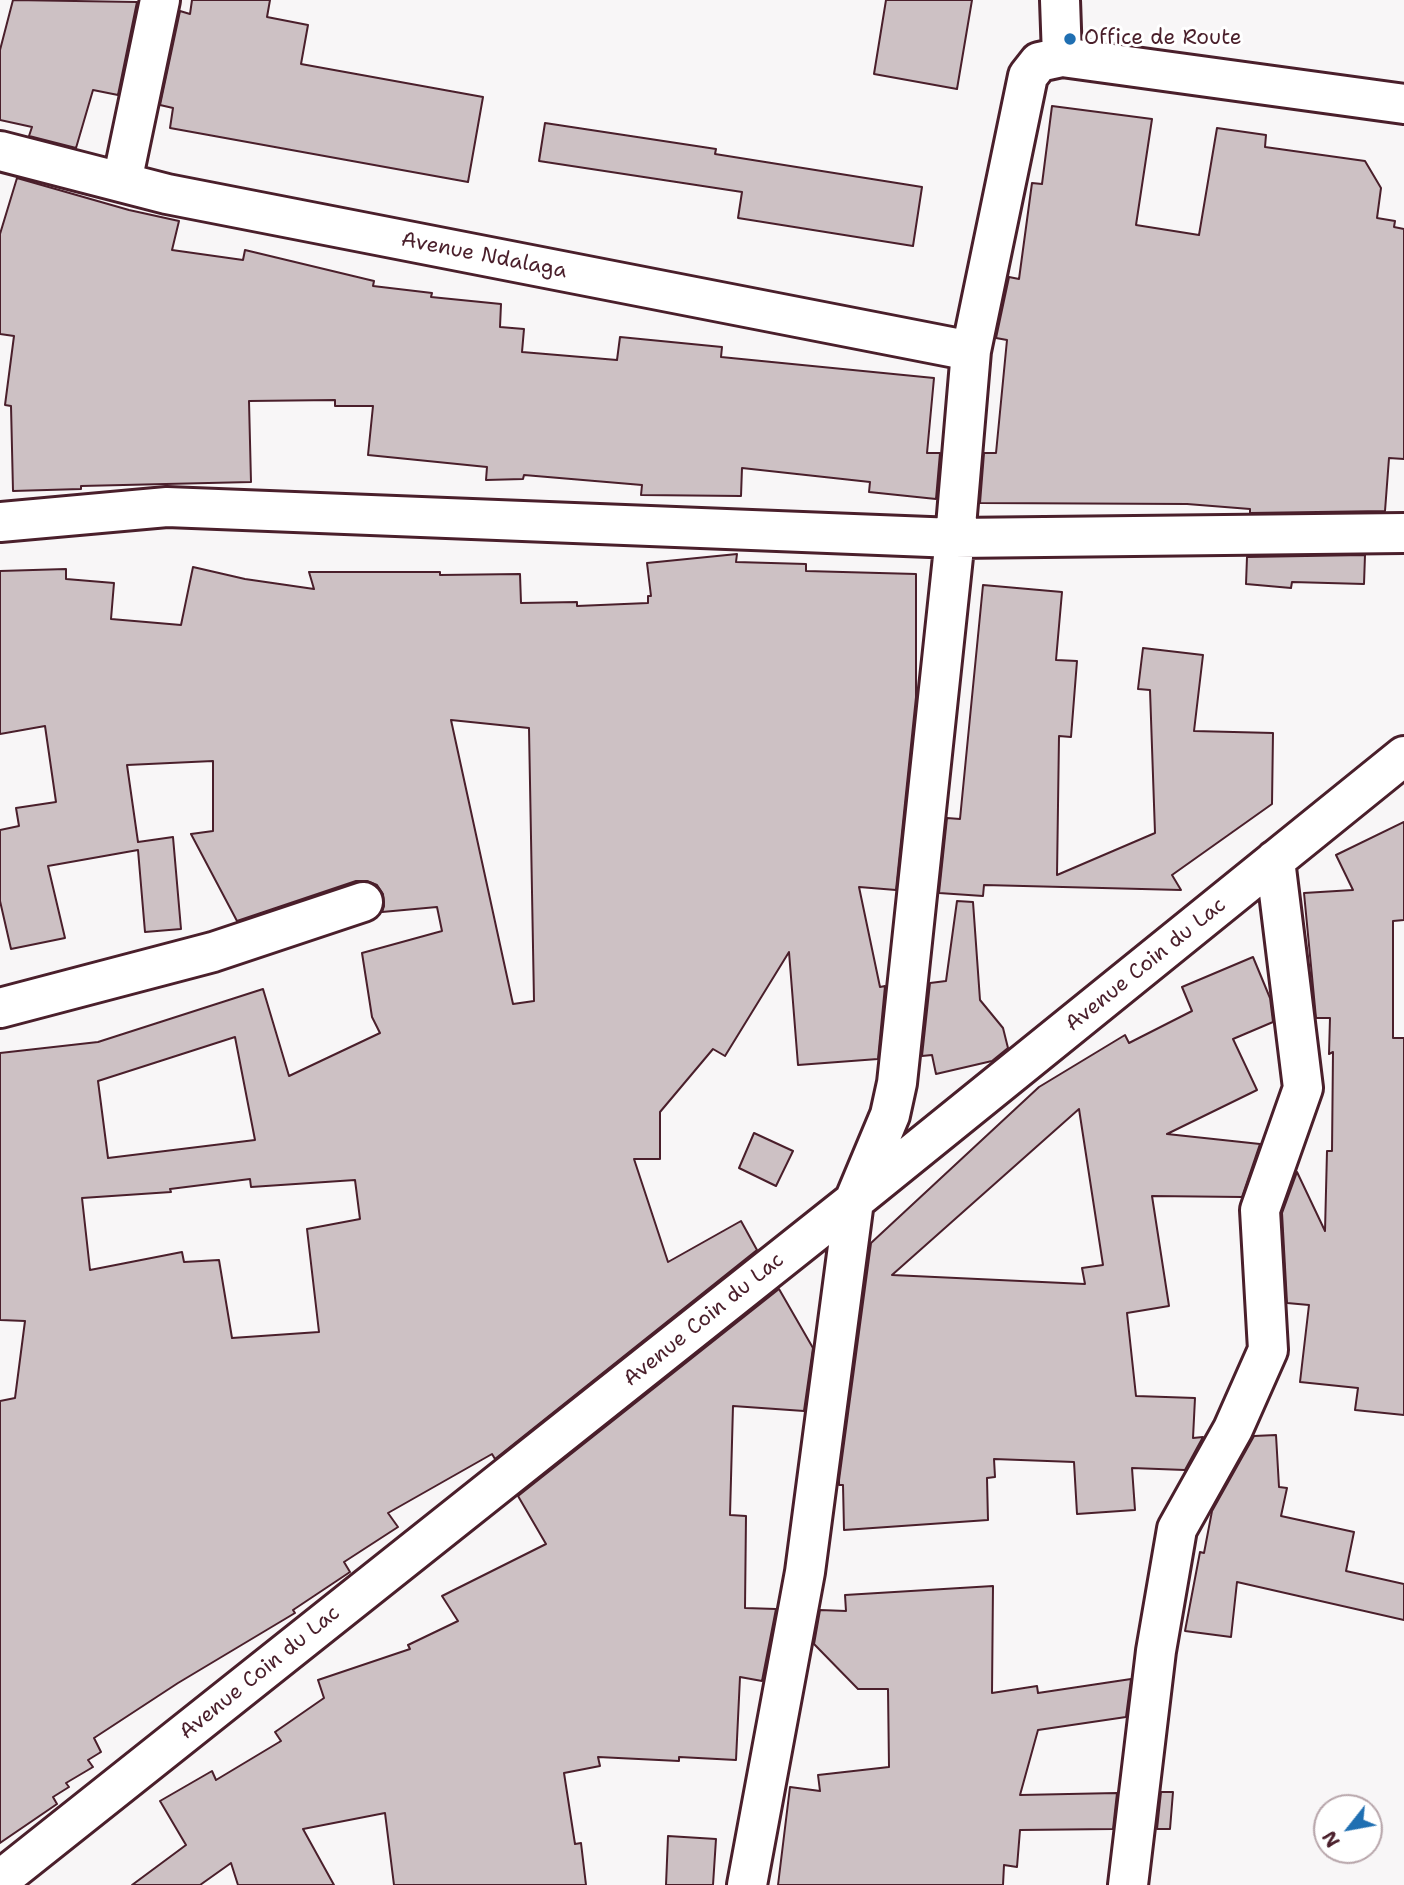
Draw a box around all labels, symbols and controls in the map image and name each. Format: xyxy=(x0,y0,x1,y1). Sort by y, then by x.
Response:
place label: Office de Route xyxy=(1084,26,1242,52)
marker: Office de Route xyxy=(1062,31,1078,47)
street label: Avenue Ndalaga xyxy=(399,228,569,284)
street label: Avenue Coin du Lac xyxy=(1061,893,1231,1037)
street label: Avenue Coin du Lac xyxy=(619,1248,789,1392)
street label: Avenue Coin du Lac xyxy=(175,1601,345,1745)
north arrow xyxy=(1313,1794,1383,1864)
text: N xyxy=(1317,1826,1346,1852)

